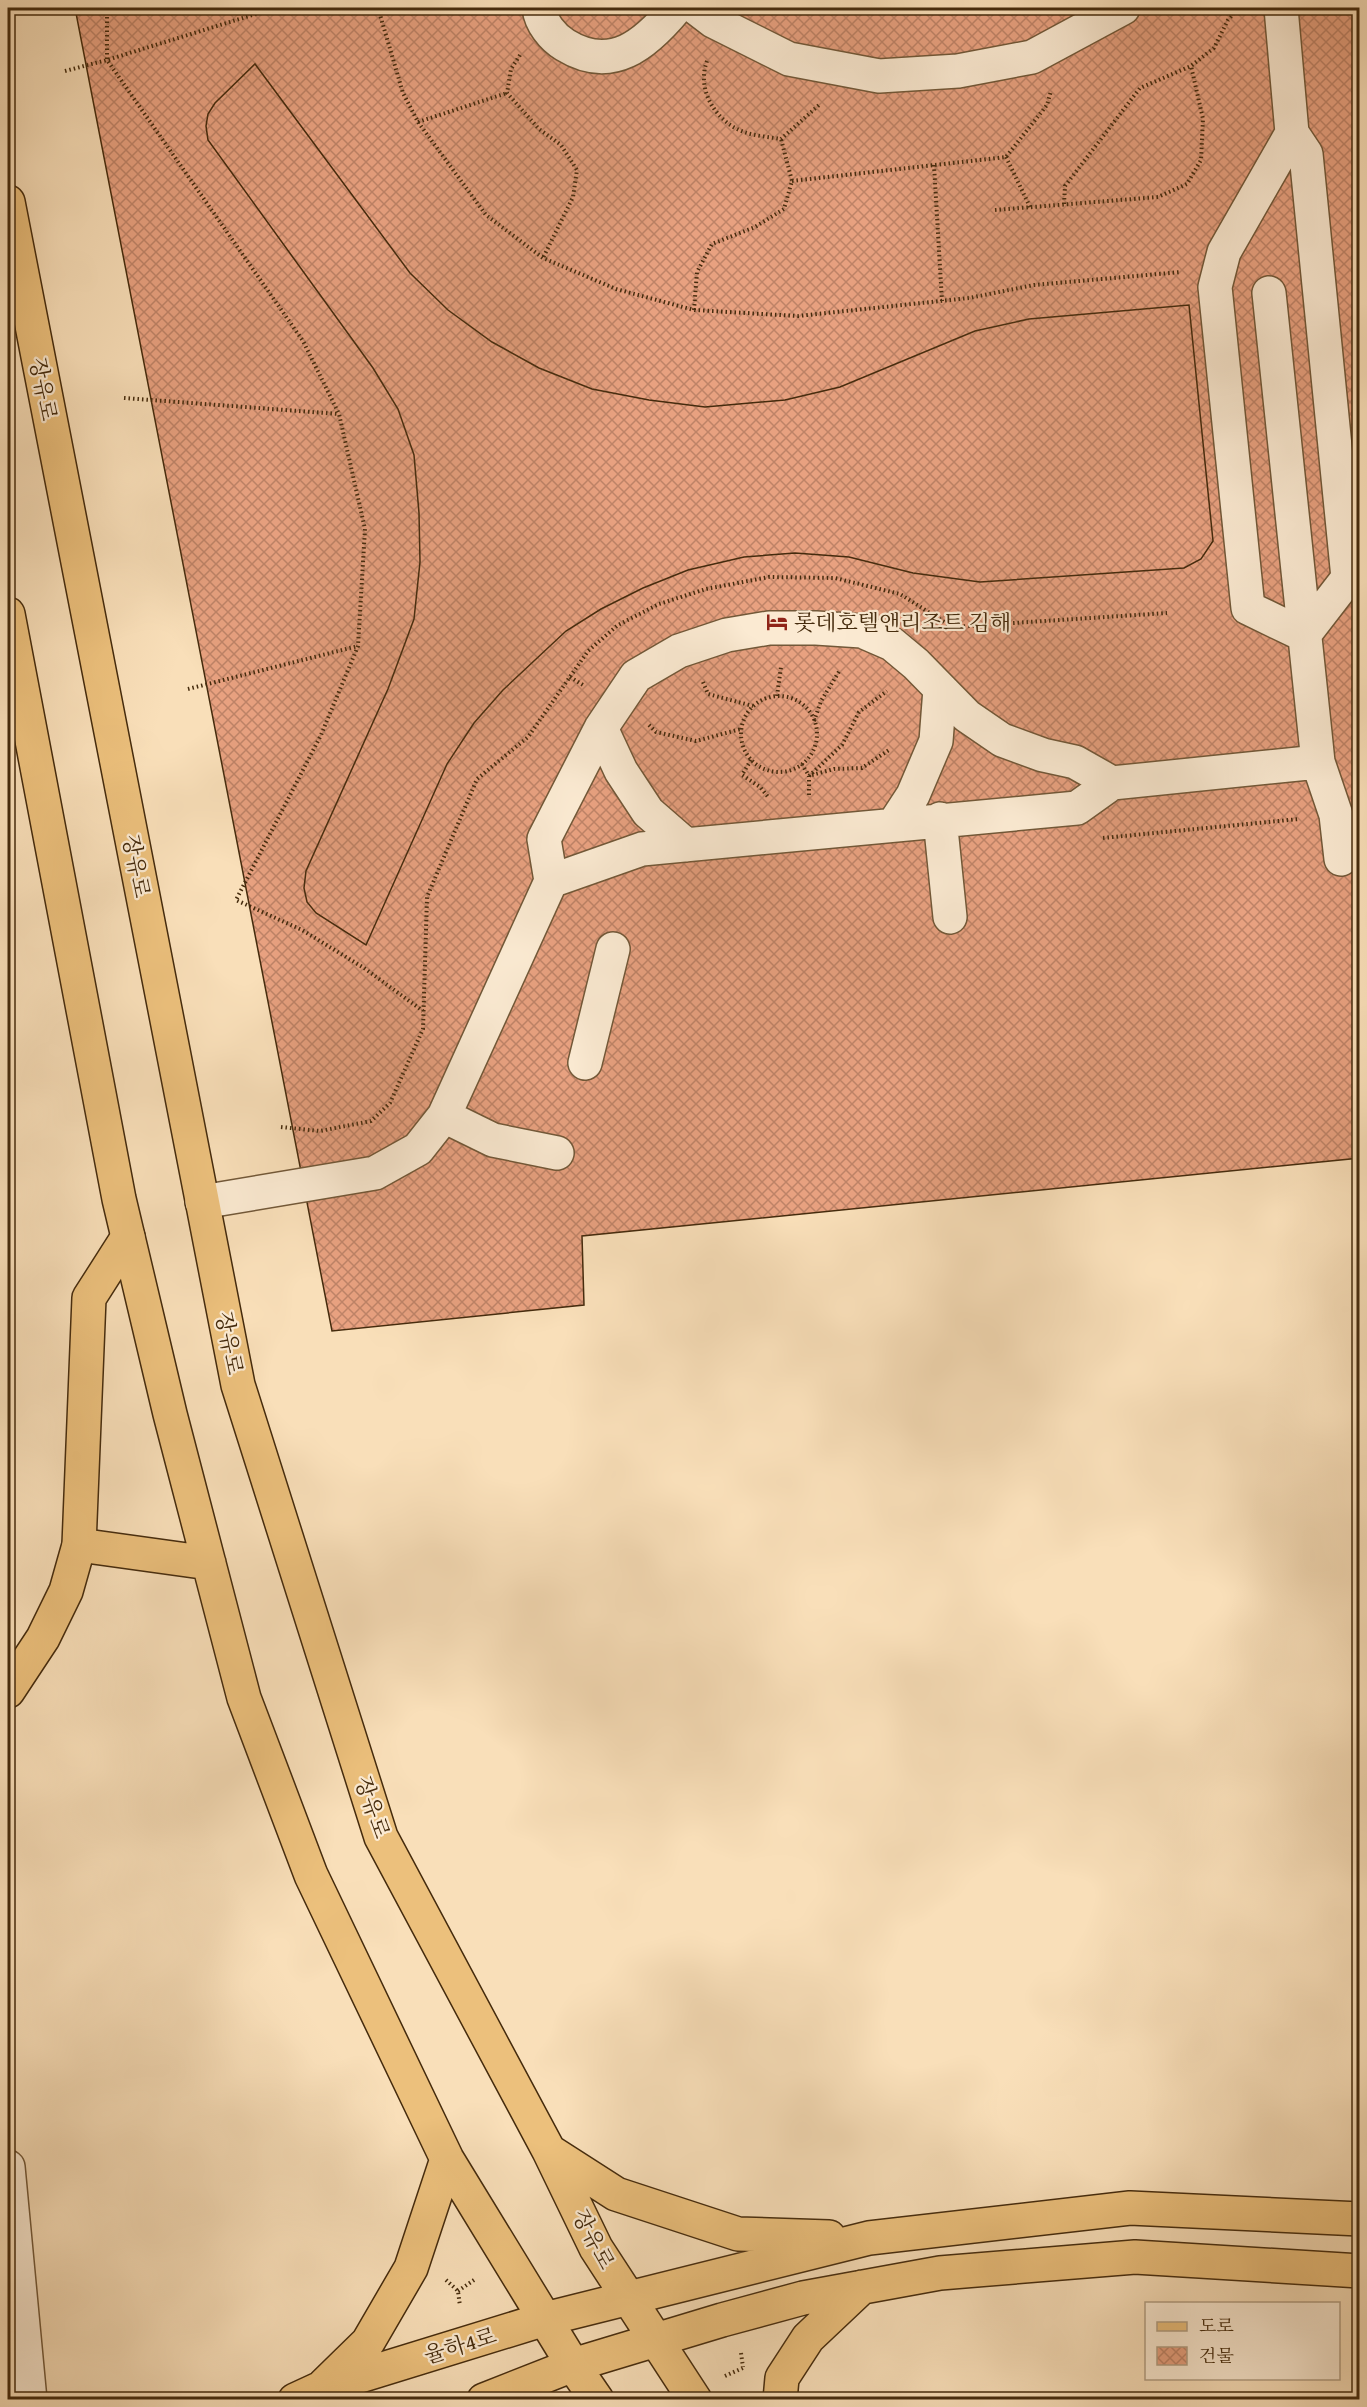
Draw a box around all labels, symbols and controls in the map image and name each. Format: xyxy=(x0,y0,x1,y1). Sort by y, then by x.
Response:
street label: 장유로 xyxy=(22,355,66,423)
place label: 롯데호텔앤리조트 김해 xyxy=(794,606,1011,638)
hotel icon: 롯데호텔앤리조트 김해 xyxy=(765,610,789,634)
street label: 장유로 xyxy=(115,832,159,900)
street label: 장유로 xyxy=(208,1309,252,1377)
street label: 장유로 xyxy=(347,1772,399,1842)
street label: 장유로 xyxy=(565,2203,623,2275)
legend xyxy=(1145,2302,1340,2380)
text: 도로 xyxy=(1199,2312,1234,2339)
street label: 율하4로 xyxy=(420,2319,500,2371)
text: 건물 xyxy=(1199,2342,1234,2369)

